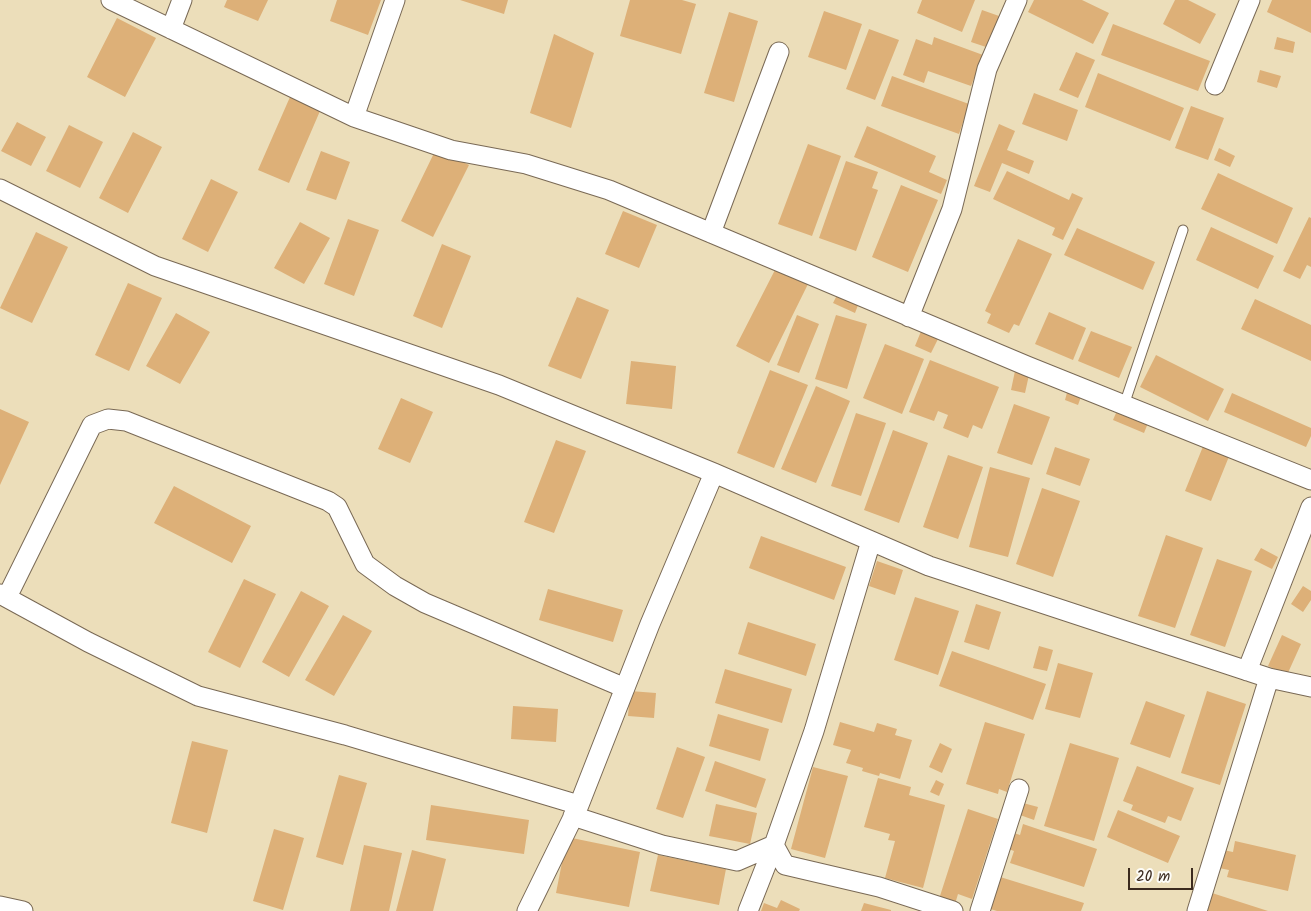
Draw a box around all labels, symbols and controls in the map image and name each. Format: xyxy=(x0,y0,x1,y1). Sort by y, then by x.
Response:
scale bar xyxy=(1131,858,1196,890)
text: 20 m xyxy=(1136,865,1170,889)

